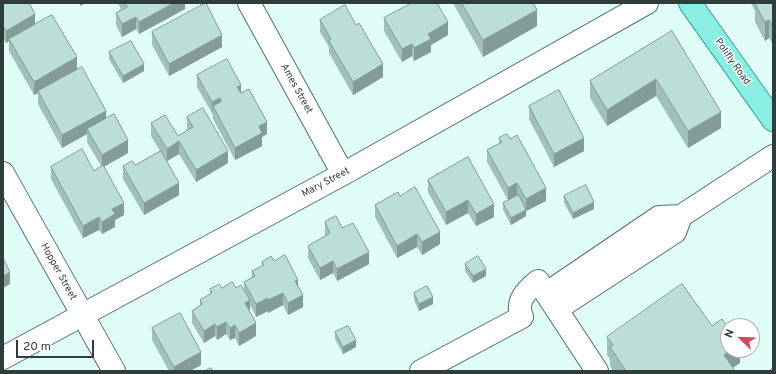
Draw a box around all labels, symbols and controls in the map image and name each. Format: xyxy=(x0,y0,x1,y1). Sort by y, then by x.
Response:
street label: Polifly Road xyxy=(712,37,752,87)
street label: Ames Street xyxy=(277,62,315,116)
street label: Mary Street xyxy=(300,165,352,201)
street label: Hopper Street xyxy=(37,241,79,303)
north arrow xyxy=(720,318,760,358)
text: N xyxy=(722,327,738,340)
scale bar xyxy=(18,332,96,358)
text: 20 m xyxy=(23,339,51,355)

